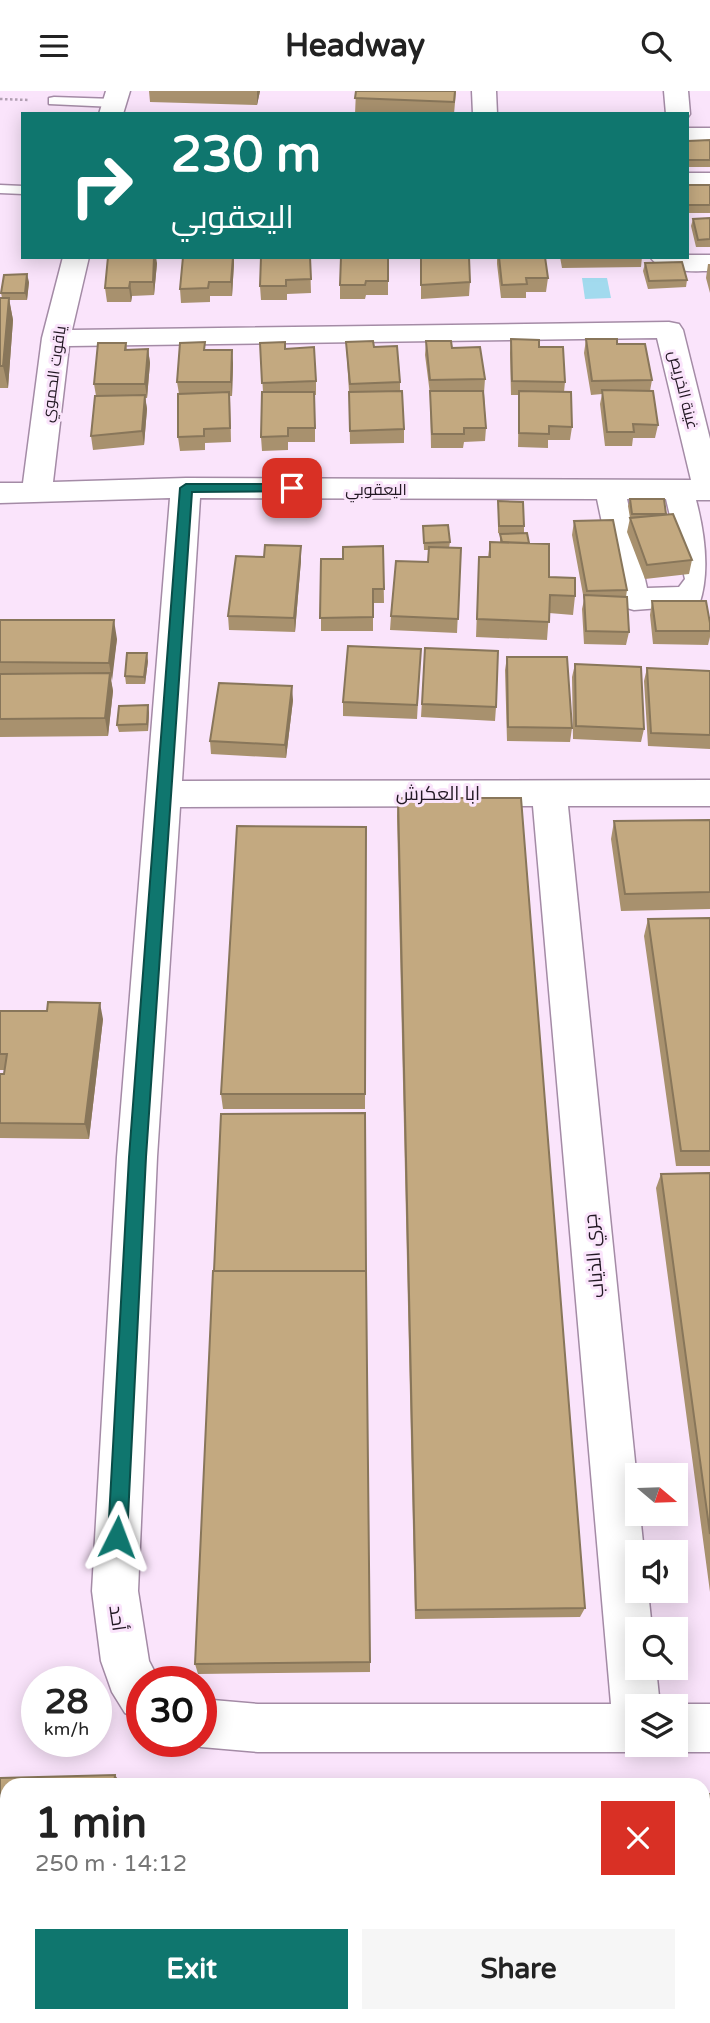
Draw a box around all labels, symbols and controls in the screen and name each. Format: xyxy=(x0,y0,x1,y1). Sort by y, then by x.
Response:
icon: menu xyxy=(35,27,73,65)
text: Headway xyxy=(285,27,425,65)
icon: search xyxy=(637,27,675,65)
text: 230 m xyxy=(171,126,321,185)
icon: right xyxy=(56,140,147,231)
text: اليعقوبي xyxy=(171,199,294,237)
street label: ياقوت الحموي xyxy=(37,324,74,424)
street label: غينة الخريص xyxy=(664,349,702,432)
pin xyxy=(262,458,322,518)
icon: arrive xyxy=(273,469,311,507)
street label: اليعقوبي xyxy=(345,480,407,503)
street label: ابا العكرش xyxy=(396,783,480,805)
street label: جري الذياب xyxy=(579,1213,612,1299)
north arrow xyxy=(625,1463,688,1526)
map controls xyxy=(625,1463,688,1757)
position arrow xyxy=(80,1500,154,1574)
button: sound xyxy=(625,1540,688,1603)
street label: أحد xyxy=(104,1604,131,1632)
button: search xyxy=(625,1617,688,1680)
speed limit sign: 30 xyxy=(126,1666,217,1757)
text: 28 xyxy=(45,1681,88,1723)
button: layers xyxy=(625,1694,688,1757)
text: km/h xyxy=(44,1718,89,1740)
text: 1 min xyxy=(35,1798,147,1849)
button: close xyxy=(601,1801,675,1875)
text: 250 m · 14:12 xyxy=(35,1850,187,1878)
button: Exit xyxy=(35,1929,348,2009)
button: Share xyxy=(362,1929,675,2009)

